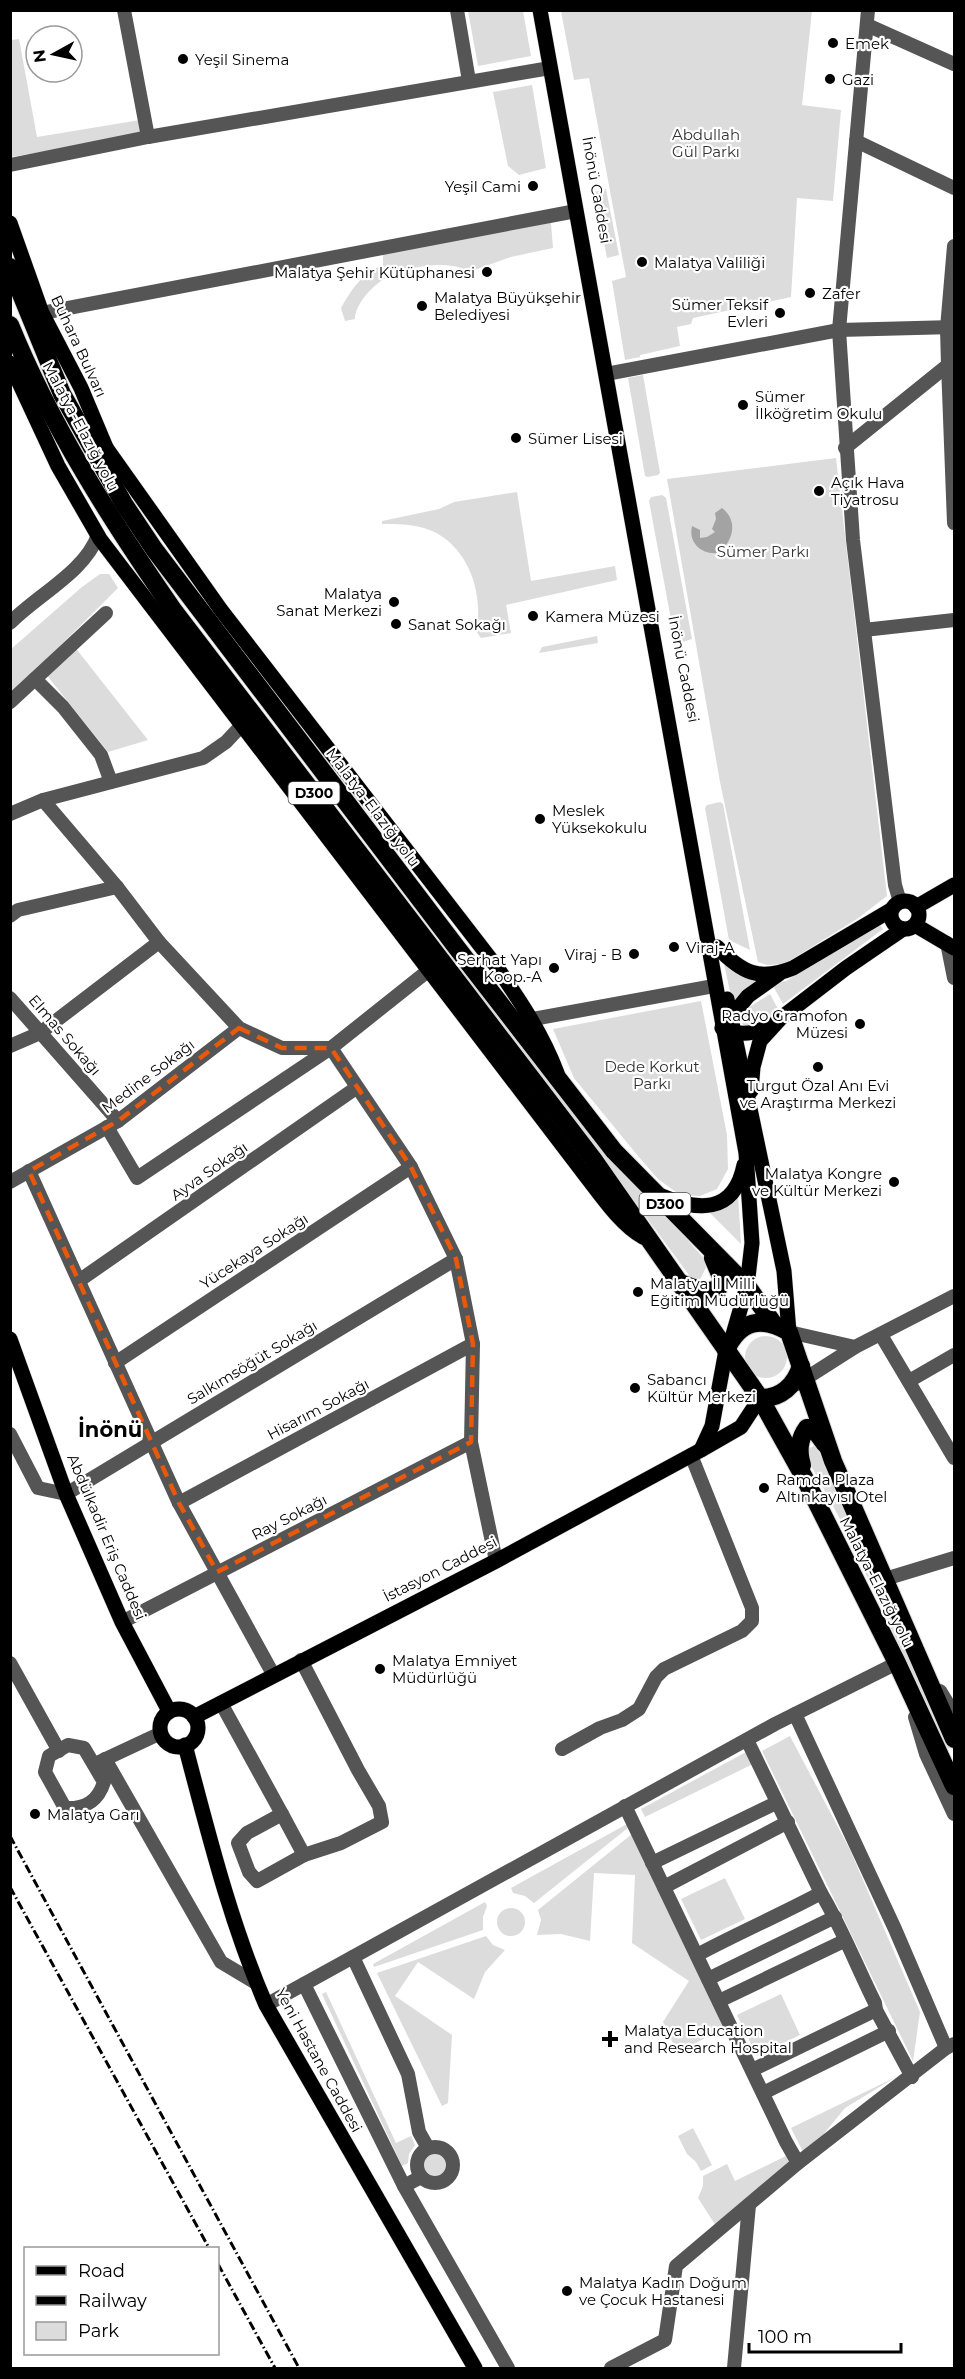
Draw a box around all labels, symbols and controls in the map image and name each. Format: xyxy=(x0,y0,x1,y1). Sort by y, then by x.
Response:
north arrow xyxy=(24,24,84,84)
place label: Emek xyxy=(845,34,889,53)
marker: Emek xyxy=(826,36,840,50)
text: N xyxy=(29,48,50,64)
place label: Yeşil Sinema xyxy=(195,50,289,69)
marker: Yeşil Sinema xyxy=(176,52,190,66)
place label: Gazi xyxy=(842,70,874,89)
marker: Gazi xyxy=(823,72,837,86)
park label: Abdullah Gül Parkı xyxy=(672,125,740,161)
street label: İnönü Caddesi xyxy=(578,135,616,245)
place label: Yeşil Cami xyxy=(445,177,521,196)
marker: Yeşil Cami xyxy=(526,179,540,193)
place label: Malatya Valiliği xyxy=(654,253,765,272)
marker: Malatya Valiliği xyxy=(635,255,649,269)
place label: Malatya Şehir Kütüphanesi xyxy=(274,263,475,282)
marker: Malatya Şehir Kütüphanesi xyxy=(480,265,494,279)
place label: Zafer xyxy=(822,284,861,303)
marker: Zafer xyxy=(803,286,817,300)
place label: Malatya Büyükşehir Belediyesi xyxy=(434,288,581,324)
street label: Buhara Bulvarı xyxy=(47,292,111,400)
place label: Sümer Teksif Evleri xyxy=(672,295,769,331)
marker: Malatya Büyükşehir Belediyesi xyxy=(415,299,429,313)
marker: Sümer Teksif Evleri xyxy=(773,306,787,320)
street label: Malatya-Elazığ yolu xyxy=(39,358,123,494)
place label: Sümer İlköğretim Okulu xyxy=(755,387,882,423)
marker: Sümer İlköğretim Okulu xyxy=(736,398,750,412)
place label: Sümer Lisesi xyxy=(528,429,623,448)
marker: Sümer Lisesi xyxy=(509,431,523,445)
place label: Açık Hava Tiyatrosu xyxy=(831,473,905,509)
marker: Açık Hava Tiyatrosu xyxy=(812,484,826,498)
park label: Sümer Parkı xyxy=(717,542,809,561)
place label: Malatya Sanat Merkezi xyxy=(276,584,382,620)
marker: Malatya Sanat Merkezi xyxy=(387,595,401,609)
place label: Kamera Müzesi xyxy=(545,607,660,626)
marker: Kamera Müzesi xyxy=(526,609,540,623)
street label: İnönü Caddesi xyxy=(664,614,704,724)
place label: Sanat Sokağı xyxy=(408,615,506,634)
marker: Sanat Sokağı xyxy=(389,617,403,631)
street label: Malatya-Elazığ yolu xyxy=(322,744,424,870)
road number: D300 xyxy=(288,782,340,804)
place label: Meslek Yüksekokulu xyxy=(552,801,647,837)
marker: Meslek Yüksekokulu xyxy=(533,812,547,826)
place label: Viraj-A xyxy=(686,938,735,957)
marker: Viraj-A xyxy=(667,940,681,954)
place label: Viraj - B xyxy=(564,945,622,964)
marker: Viraj - B xyxy=(627,947,641,961)
place label: Serhat Yapı Koop.-A xyxy=(457,950,542,986)
marker: Serhat Yapı Koop.-A xyxy=(547,961,561,975)
street label: Elmas Sokağı xyxy=(25,991,105,1079)
place label: Radyo Gramofon Müzesi xyxy=(721,1006,848,1042)
marker: Radyo Gramofon Müzesi xyxy=(853,1017,867,1031)
street label: Medine Sokağı xyxy=(98,1035,198,1117)
park label: Dede Korkut Parkı xyxy=(604,1057,700,1093)
marker: Turgut Özal Anı Evi ve Araştırma Merkezi xyxy=(811,1060,825,1074)
place label: Turgut Özal Anı Evi ve Araştırma Merkezi xyxy=(740,1076,896,1112)
street label: Ayva Sokağı xyxy=(167,1137,251,1205)
place label: Malatya Kongre ve Kültür Merkezi xyxy=(752,1164,882,1200)
marker: Malatya Kongre ve Kültür Merkezi xyxy=(887,1175,901,1189)
road number: D300 xyxy=(640,1193,690,1215)
street label: Yücekaya Sokağı xyxy=(196,1209,312,1293)
place label: Malatya İl Milli Eğitim Müdürlüğü xyxy=(650,1274,789,1310)
marker: Malatya İl Milli Eğitim Müdürlüğü xyxy=(631,1285,645,1299)
street label: Salkımsöğüt Sokağı xyxy=(183,1316,321,1408)
place label: Sabancı Kültür Merkezi xyxy=(647,1370,756,1406)
street label: Hisarım Sokağı xyxy=(264,1374,372,1444)
marker: Sabancı Kültür Merkezi xyxy=(628,1381,642,1395)
district label: İnönü xyxy=(78,1416,142,1442)
street label: Abdülkadir Eriş Caddesi xyxy=(63,1451,151,1623)
place label: Ramda Plaza Altınkayısı Otel xyxy=(776,1470,887,1506)
marker: Ramda Plaza Altınkayısı Otel xyxy=(757,1481,771,1495)
street label: Ray Sokağı xyxy=(248,1490,330,1544)
street label: Malatya-Elazığ yolu xyxy=(836,1513,918,1651)
street label: İstasyon Caddesi xyxy=(380,1532,500,1606)
place label: Malatya Emniyet Müdürlüğü xyxy=(392,1651,517,1687)
marker: Malatya Emniyet Müdürlüğü xyxy=(373,1662,387,1676)
place label: Malatya Garı xyxy=(47,1805,140,1824)
marker: Malatya Garı xyxy=(28,1807,42,1821)
street label: Yeni Hastane Caddesi xyxy=(271,1985,367,2135)
place label: Malatya Education and Research Hospital xyxy=(624,2021,792,2057)
marker: Malatya Education and Research Hospital xyxy=(601,2030,619,2048)
legend xyxy=(24,2247,219,2355)
text: Road xyxy=(78,2260,125,2282)
place label: Malatya Kadın Doğum ve Çocuk Hastanesi xyxy=(579,2273,747,2309)
marker: Malatya Kadın Doğum ve Çocuk Hastanesi xyxy=(560,2284,574,2298)
text: Railway xyxy=(78,2290,147,2312)
scale bar xyxy=(749,2316,900,2354)
text: Park xyxy=(78,2320,119,2342)
text: 100 m xyxy=(758,2326,812,2348)

